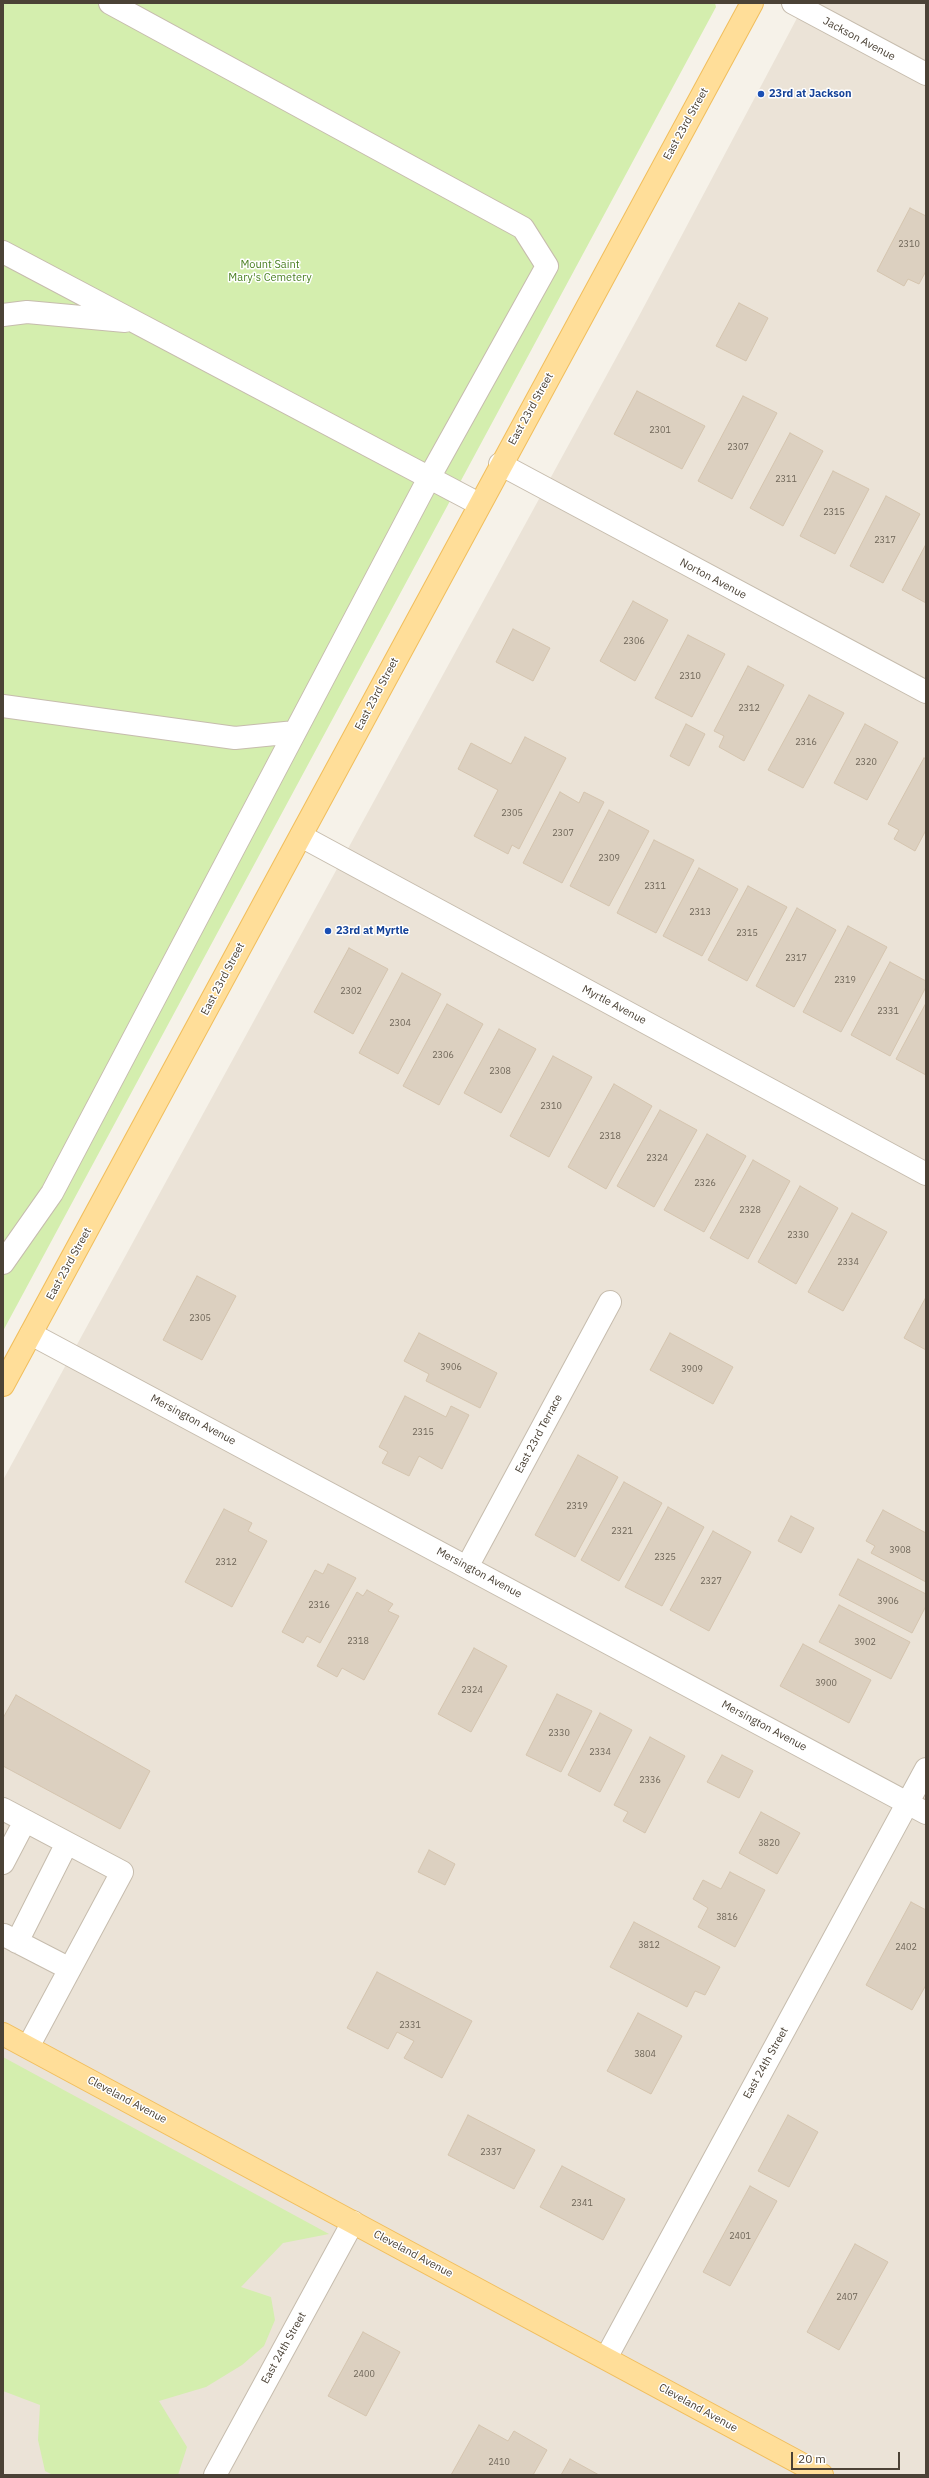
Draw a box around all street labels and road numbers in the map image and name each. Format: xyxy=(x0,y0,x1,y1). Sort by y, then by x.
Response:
street label: Jackson Avenue xyxy=(821,14,897,64)
street label: East 23rd Street xyxy=(661,86,711,162)
street label: East 23rd Street xyxy=(506,371,556,447)
street label: Norton Avenue xyxy=(677,556,749,602)
street label: East 23rd Street xyxy=(352,655,402,733)
street label: East 23rd Street xyxy=(198,940,248,1018)
street label: Myrtle Avenue xyxy=(580,983,648,1027)
street label: East 23rd Street xyxy=(44,1226,94,1302)
street label: Mersington Avenue xyxy=(148,1392,238,1448)
street label: East 23rd Terrace xyxy=(513,1392,565,1476)
street label: Mersington Avenue xyxy=(434,1545,524,1601)
street label: Mersington Avenue xyxy=(719,1698,809,1754)
street label: East 24th Street xyxy=(741,2025,791,2101)
street label: Cleveland Avenue xyxy=(85,2074,169,2126)
street label: Cleveland Avenue xyxy=(371,2228,455,2280)
street label: East 24th Street xyxy=(259,2310,309,2386)
street label: Cleveland Avenue xyxy=(656,2381,740,2435)

